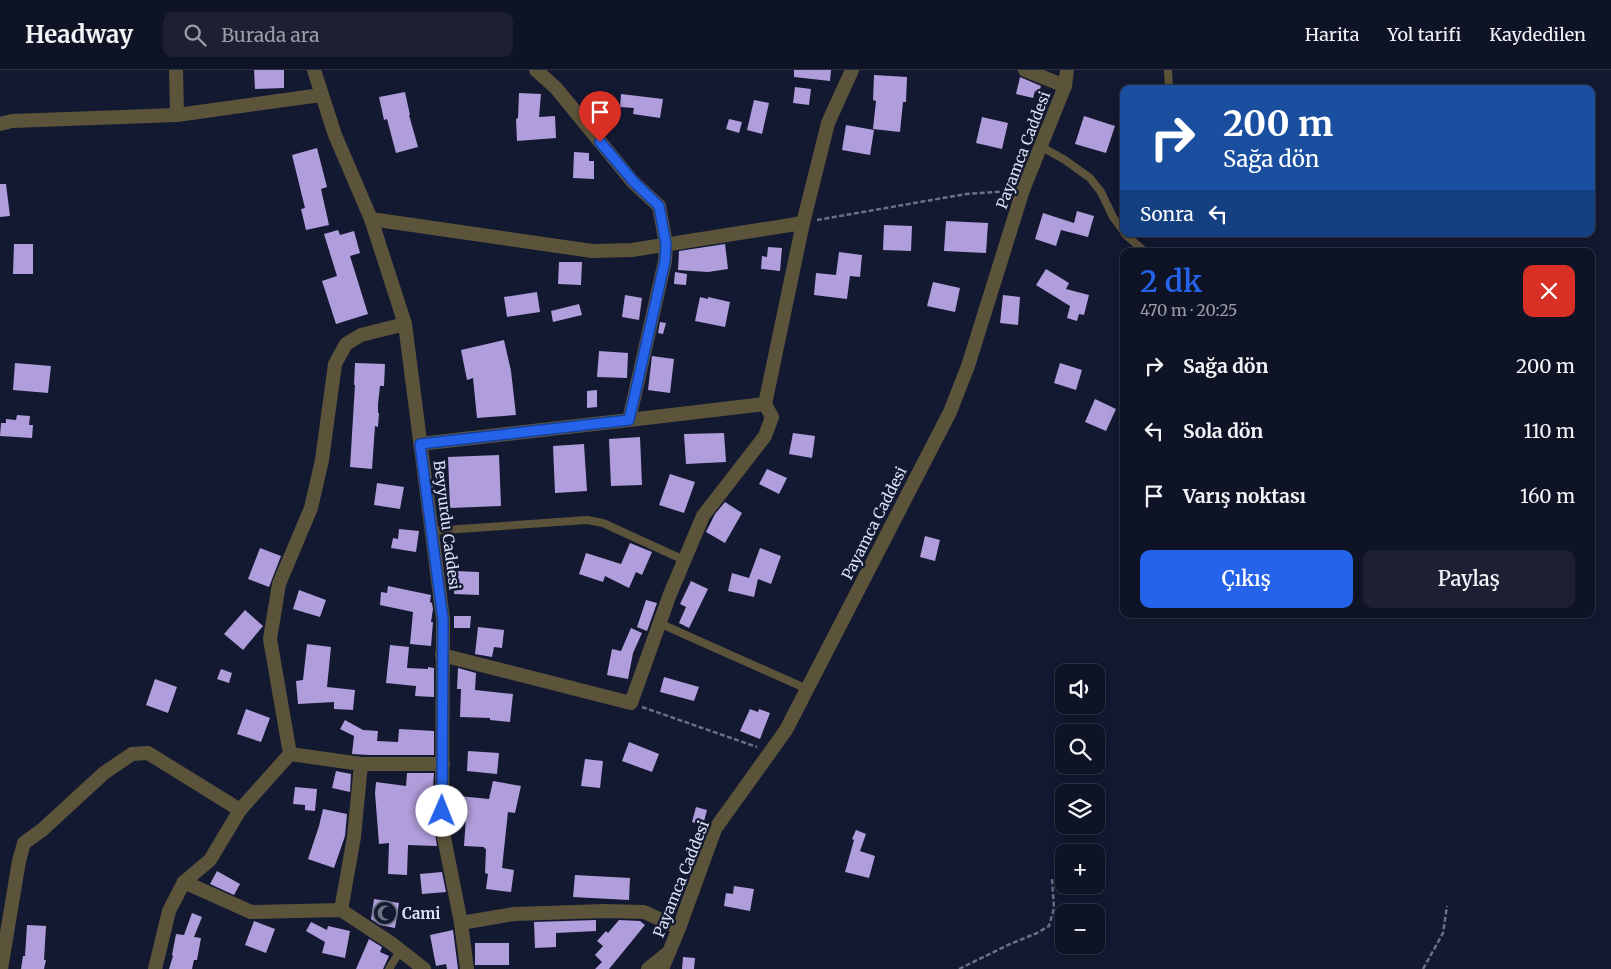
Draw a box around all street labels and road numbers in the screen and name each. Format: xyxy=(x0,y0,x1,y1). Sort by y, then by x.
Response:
street label: Payamca Caddesi xyxy=(992,89,1054,211)
street label: Beyyurdu Caddesi xyxy=(430,459,464,591)
street label: Payamca Caddesi xyxy=(837,463,911,583)
street label: Payamca Caddesi xyxy=(649,818,713,940)

